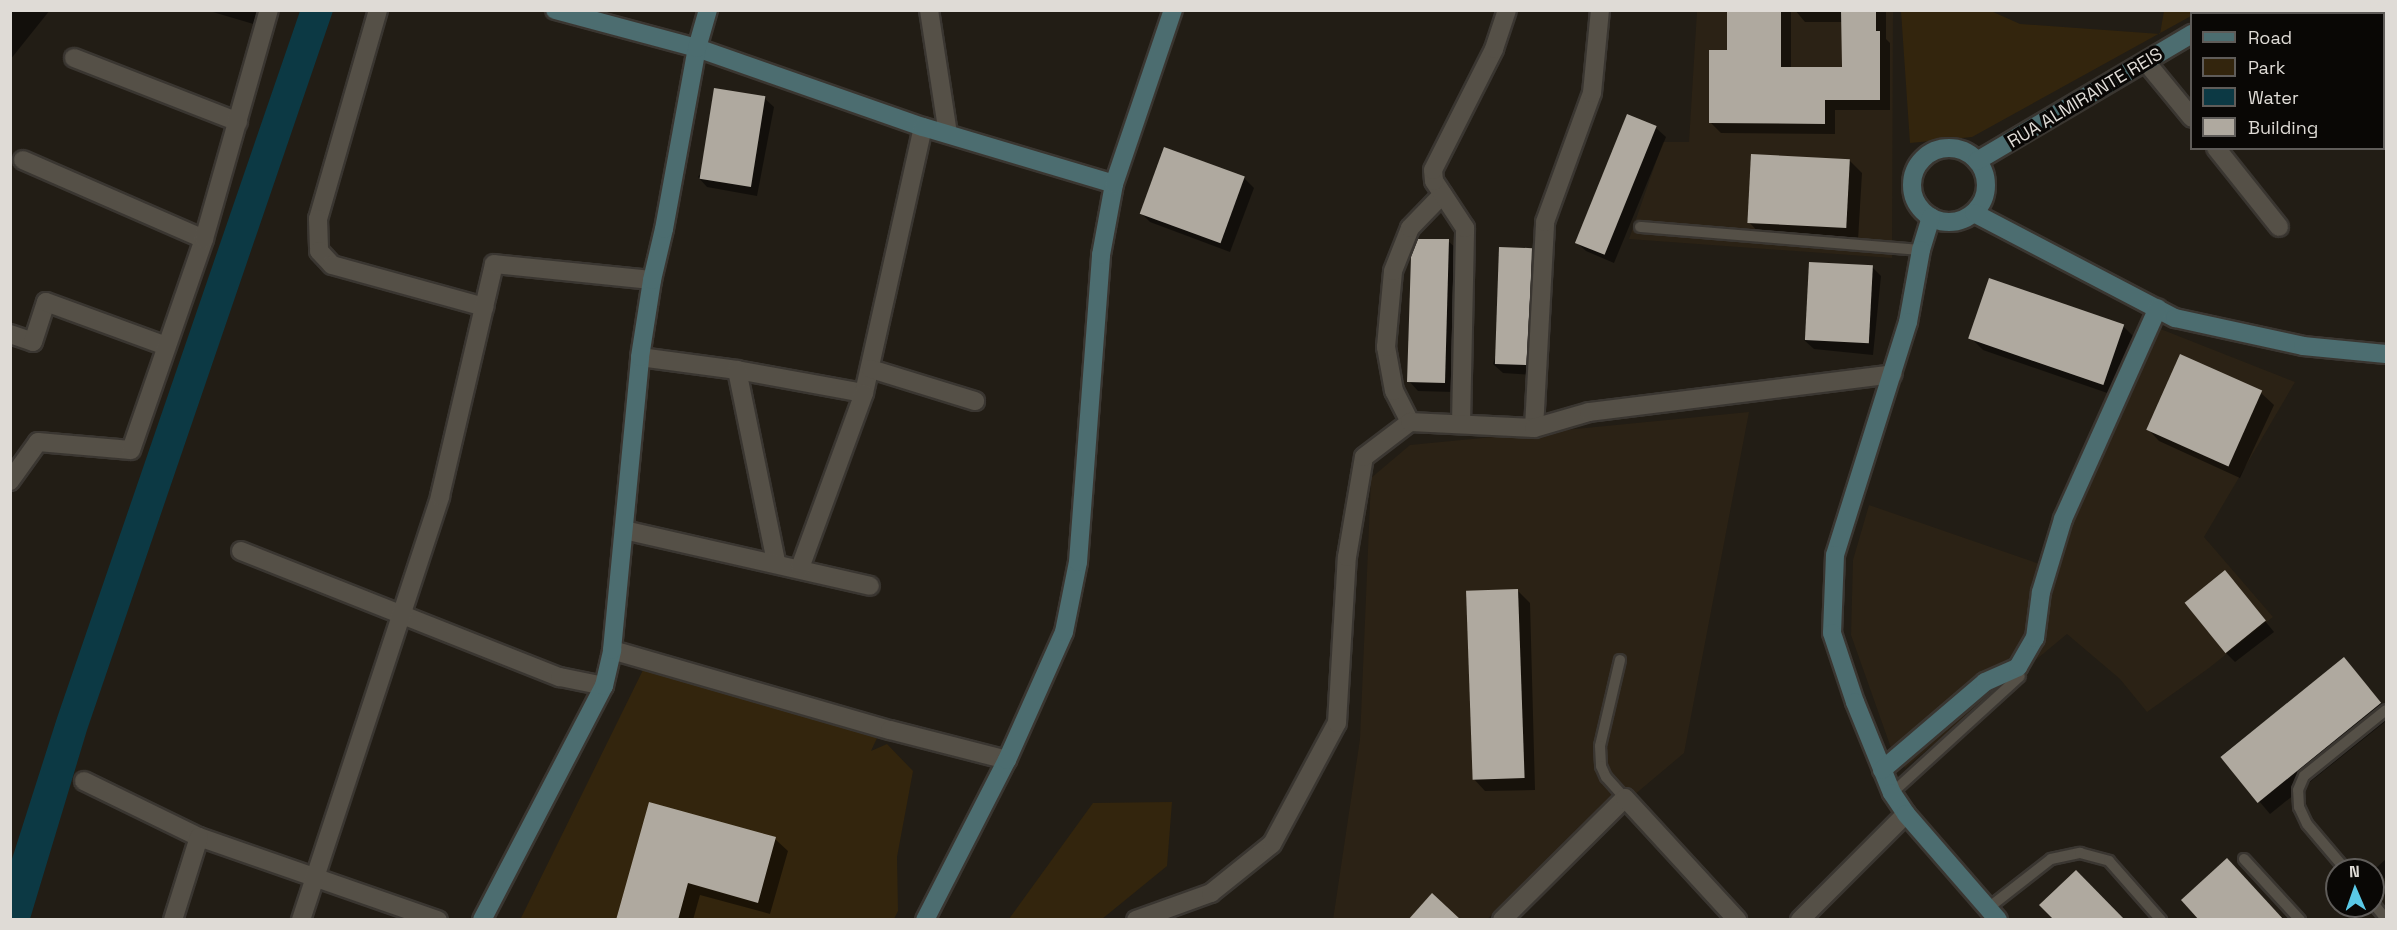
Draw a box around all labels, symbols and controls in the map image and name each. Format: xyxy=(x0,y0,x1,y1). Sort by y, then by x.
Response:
legend xyxy=(2190,12,2385,150)
text: Road xyxy=(2248,26,2292,49)
street label: RUA ALMIRANTE REIS xyxy=(2004,43,2166,153)
text: Park xyxy=(2248,56,2285,79)
text: Water xyxy=(2248,86,2299,109)
text: Building xyxy=(2248,116,2318,139)
north arrow xyxy=(2325,858,2385,918)
text: N xyxy=(2349,861,2360,882)

